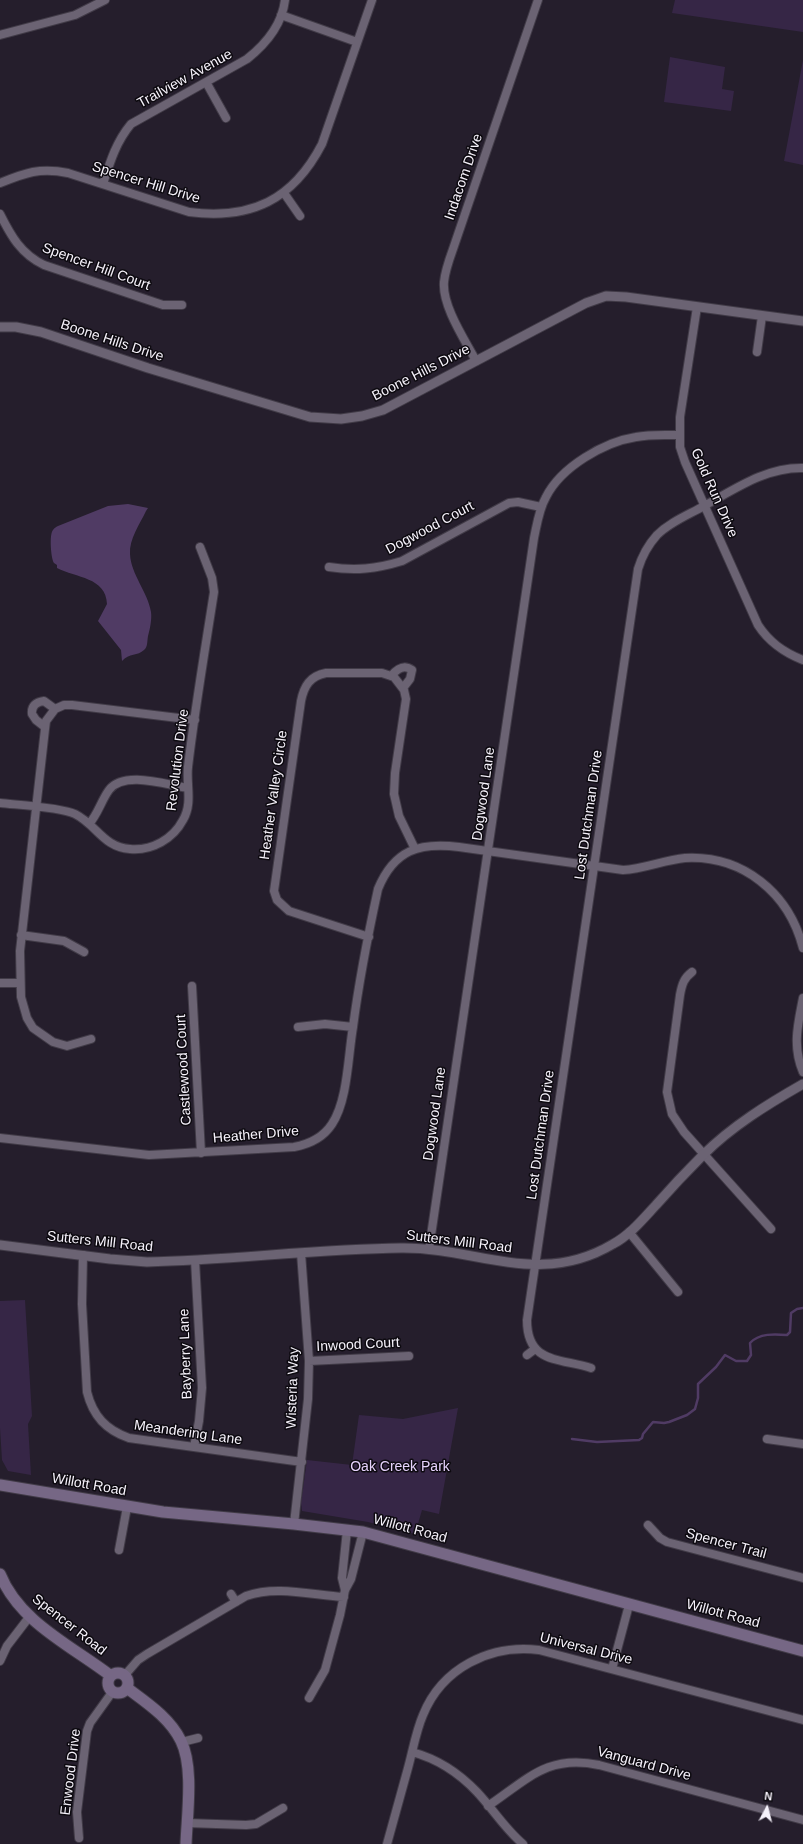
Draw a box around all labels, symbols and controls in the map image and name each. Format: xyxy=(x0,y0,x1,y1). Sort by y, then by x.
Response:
street label: Trailview Avenue xyxy=(135,46,235,112)
street label: Indacom Drive xyxy=(441,132,487,222)
street label: Spencer Hill Drive xyxy=(90,159,202,207)
street label: Spencer Hill Court xyxy=(40,240,152,294)
street label: Boone Hills Drive xyxy=(58,316,166,366)
street label: Boone Hills Drive xyxy=(369,341,473,405)
street label: Gold Run Drive xyxy=(687,446,741,540)
street label: Dogwood Court xyxy=(383,498,477,558)
street label: Revolution Drive xyxy=(163,708,193,812)
street label: Heather Valley Circle xyxy=(257,729,291,861)
street label: Dogwood Lane xyxy=(469,746,499,842)
street label: Lost Dutchman Drive xyxy=(572,749,606,881)
street label: Castlewood Court xyxy=(173,1014,195,1126)
street label: Dogwood Lane xyxy=(420,1066,450,1162)
street label: Lost Dutchman Drive xyxy=(524,1069,558,1201)
street label: Heather Drive xyxy=(212,1123,300,1147)
street label: Sutters Mill Road xyxy=(405,1227,513,1257)
street label: Sutters Mill Road xyxy=(46,1228,154,1256)
street label: Bayberry Lane xyxy=(176,1308,196,1400)
street label: Inwood Court xyxy=(316,1334,400,1356)
street label: Wisteria Way xyxy=(283,1347,303,1429)
street label: Meandering Lane xyxy=(133,1417,243,1449)
park label: Oak Creek Park xyxy=(350,1459,450,1475)
street label: Willott Road xyxy=(50,1470,128,1500)
street label: Willott Road xyxy=(371,1511,449,1547)
street label: Spencer Trail xyxy=(684,1525,768,1563)
street label: Spencer Road xyxy=(29,1591,109,1659)
street label: Willott Road xyxy=(684,1596,762,1632)
street label: Universal Drive xyxy=(538,1629,634,1669)
street label: Enwood Drive xyxy=(57,1728,85,1816)
street label: Vanguard Drive xyxy=(595,1743,693,1785)
north arrow xyxy=(747,1788,787,1828)
text: N xyxy=(764,1790,773,1803)

